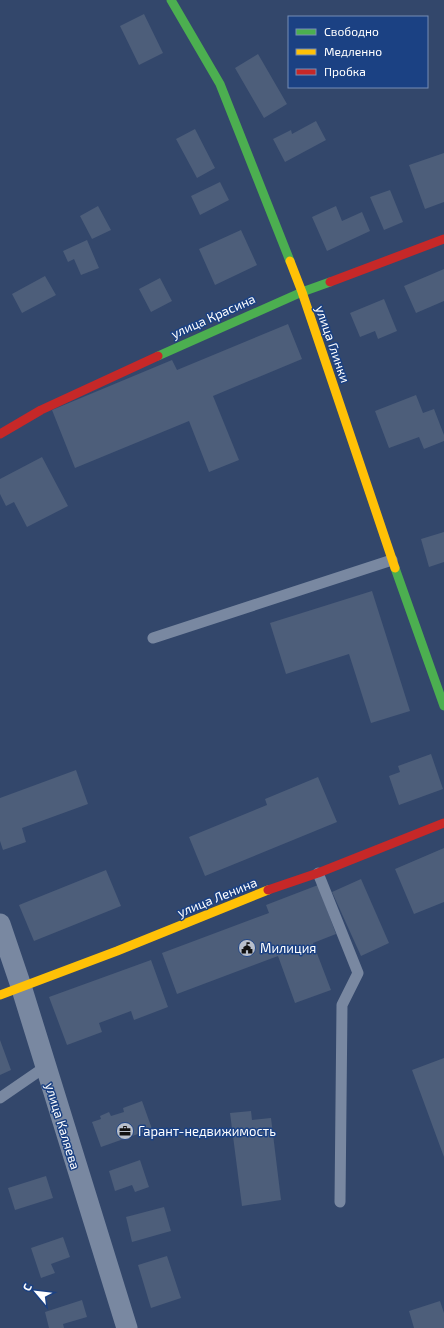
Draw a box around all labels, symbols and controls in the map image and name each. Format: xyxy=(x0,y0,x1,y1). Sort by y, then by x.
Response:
legend xyxy=(288,16,428,88)
text: Свободно xyxy=(324,24,379,38)
text: Медленно xyxy=(324,44,382,58)
text: Пробка xyxy=(324,64,366,78)
street label: улица Красина xyxy=(168,290,258,342)
street label: улица Глинки xyxy=(312,303,354,385)
street label: улица Ленина xyxy=(175,874,259,920)
public building icon: Милиция xyxy=(237,938,257,958)
place label: Милиция xyxy=(260,940,316,956)
street label: улица Каляева xyxy=(42,1081,84,1171)
office icon: Гарант-недвижимость xyxy=(115,1121,135,1141)
place label: Гарант-недвижимость xyxy=(138,1123,276,1139)
north arrow xyxy=(16,1272,56,1312)
text: С xyxy=(19,1281,34,1293)

